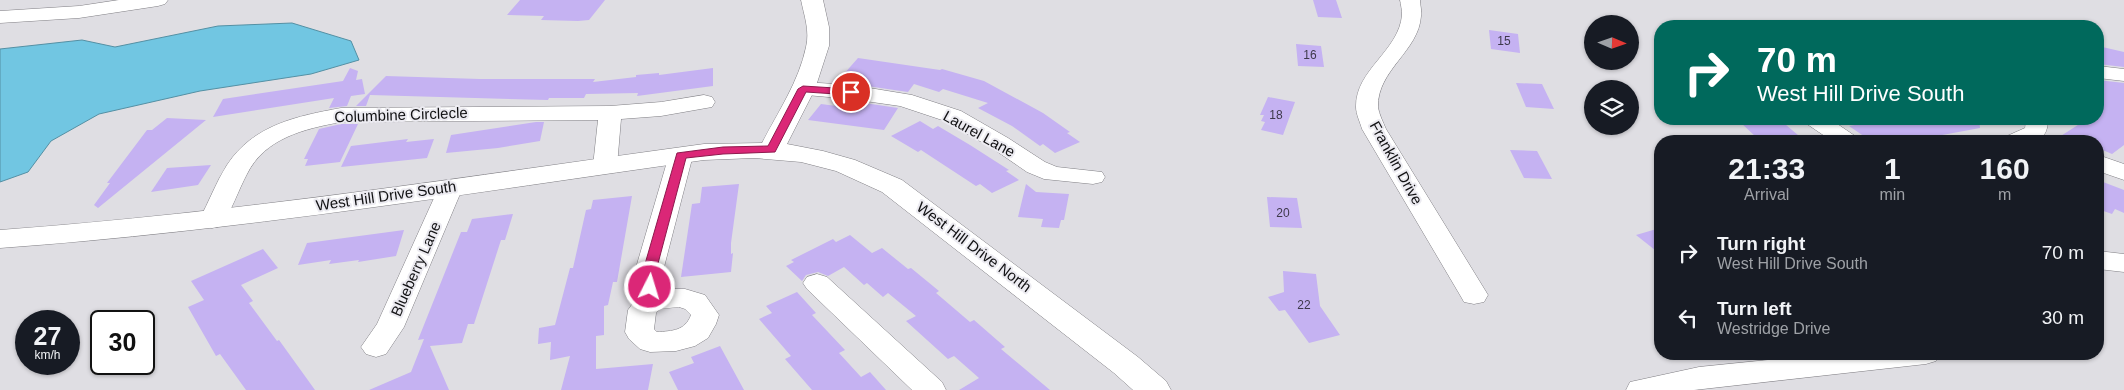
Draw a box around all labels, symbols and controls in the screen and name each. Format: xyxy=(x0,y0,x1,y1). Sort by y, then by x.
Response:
north arrow xyxy=(1584,15,1639,70)
map controls xyxy=(1584,15,1639,135)
house number: 15 xyxy=(1497,34,1511,48)
icon: right xyxy=(1674,40,1739,105)
text: 70 m xyxy=(1757,40,1837,79)
house number: 16 xyxy=(1303,48,1317,62)
pin xyxy=(830,71,872,113)
icon: arrive xyxy=(837,78,865,106)
button: layers xyxy=(1584,80,1639,135)
text: West Hill Drive South xyxy=(1757,81,1964,106)
street label: Columbine Circlecle xyxy=(334,104,468,125)
street label: Laurel Lane xyxy=(940,107,1018,160)
house number: 18 xyxy=(1269,108,1283,122)
street label: Franklin Drive xyxy=(1367,118,1426,207)
text: 21:33 xyxy=(1728,152,1805,185)
text: 1 xyxy=(1884,152,1901,185)
text: 160 xyxy=(1980,152,2030,185)
street label: West Hill Drive South xyxy=(315,177,457,214)
text: Arrival xyxy=(1744,186,1789,203)
text: min xyxy=(1879,186,1905,203)
text: m xyxy=(1998,186,2011,203)
street label: West Hill Drive North xyxy=(914,198,1035,295)
house number: 20 xyxy=(1276,206,1290,220)
street label: Blueberry Lane xyxy=(387,219,444,319)
text: Turn right xyxy=(1717,233,1805,254)
icon: right xyxy=(1674,239,1702,267)
text: 70 m xyxy=(2042,242,2084,263)
text: West Hill Drive South xyxy=(1717,255,1868,272)
position arrow xyxy=(623,260,675,312)
house number: 22 xyxy=(1297,298,1311,312)
text: Turn left xyxy=(1717,298,1792,319)
icon: left xyxy=(1674,304,1702,332)
text: 30 m xyxy=(2042,307,2084,328)
speed limit sign: 30 xyxy=(90,310,155,375)
text: Westridge Drive xyxy=(1717,320,1831,337)
text: 27 xyxy=(34,322,61,350)
text: km/h xyxy=(34,348,61,362)

